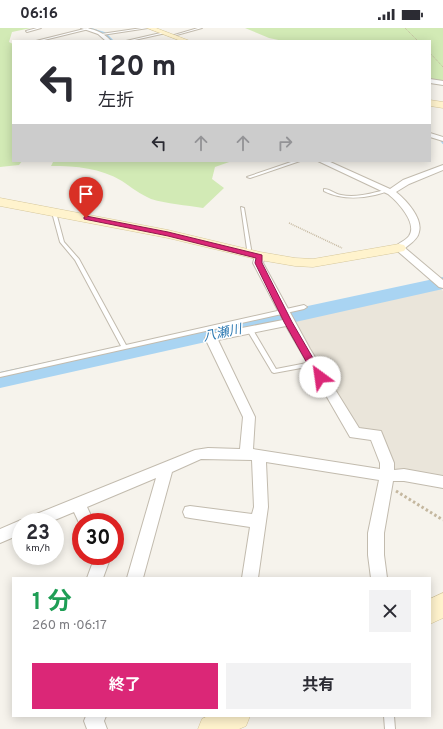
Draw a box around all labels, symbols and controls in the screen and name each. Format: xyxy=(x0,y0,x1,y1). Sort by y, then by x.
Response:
text: 06:16 xyxy=(20,5,58,24)
text: 120 m xyxy=(98,50,176,86)
icon: left xyxy=(32,56,84,108)
text: 左折 xyxy=(98,90,134,113)
icon: left xyxy=(148,132,170,154)
icon: ahead xyxy=(190,132,212,154)
icon: ahead xyxy=(232,132,254,154)
icon: right xyxy=(274,132,296,154)
pin xyxy=(69,177,103,218)
icon: arrive xyxy=(75,183,97,205)
water label: 八瀬川 xyxy=(202,322,245,346)
position arrow xyxy=(299,356,341,398)
speed limit sign: 30 xyxy=(72,513,124,565)
text: 23 xyxy=(26,521,50,547)
text: km/h xyxy=(26,542,50,555)
text: 1 分 xyxy=(32,588,72,618)
button: close xyxy=(369,590,411,632)
text: 260 m · 06:17 xyxy=(32,618,107,634)
button: 終了 xyxy=(32,663,218,709)
button: 共有 xyxy=(226,663,411,709)

